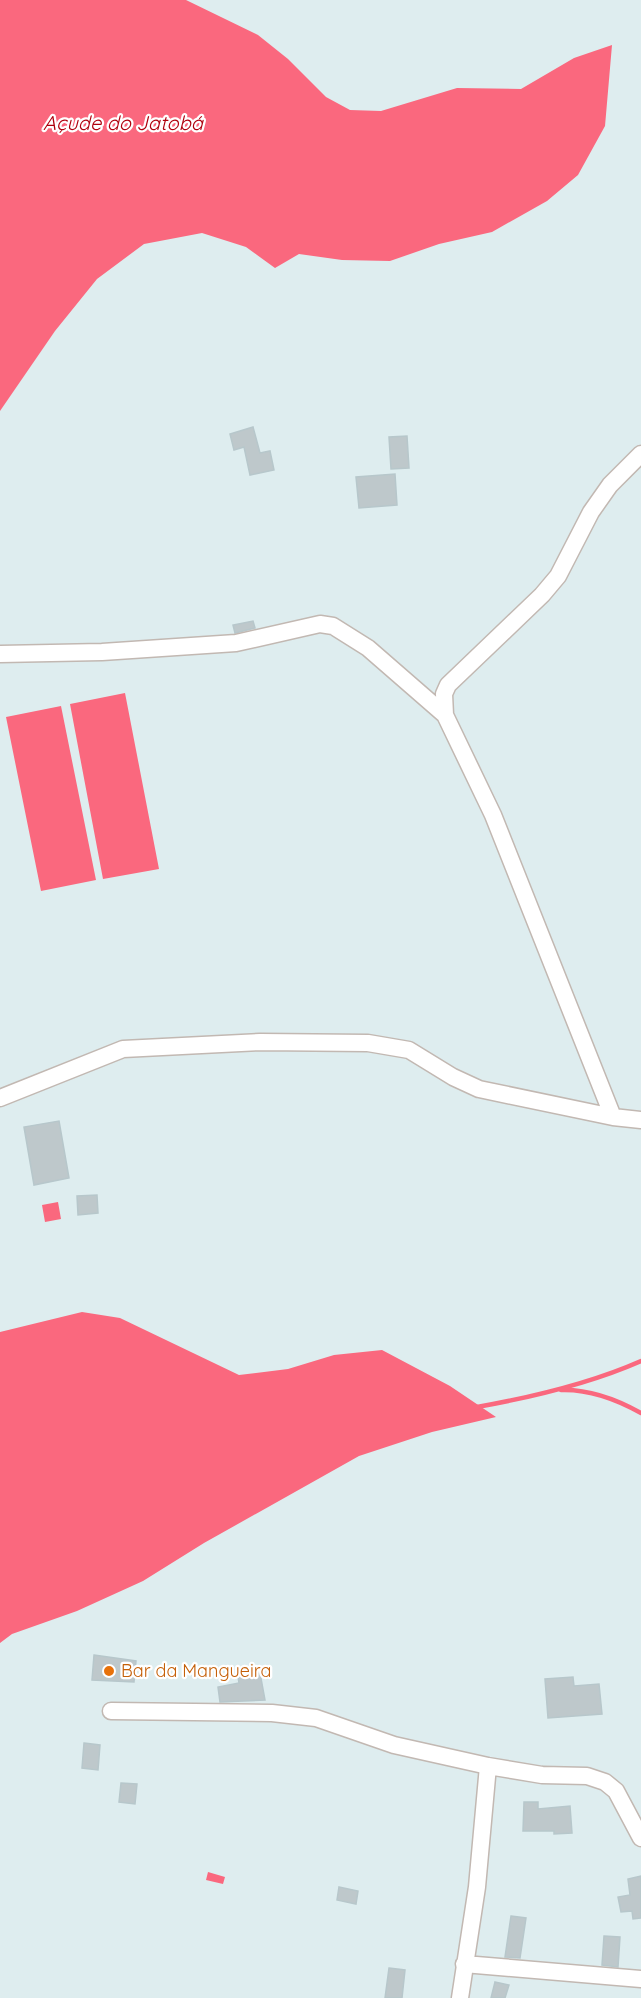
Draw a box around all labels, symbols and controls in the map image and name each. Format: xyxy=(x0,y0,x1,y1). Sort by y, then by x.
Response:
water label: Açude do Jatobá xyxy=(43,110,205,135)
place label: Bar da Mangueira xyxy=(121,1659,271,1682)
marker: Bar da Mangueira xyxy=(102,1664,116,1678)

